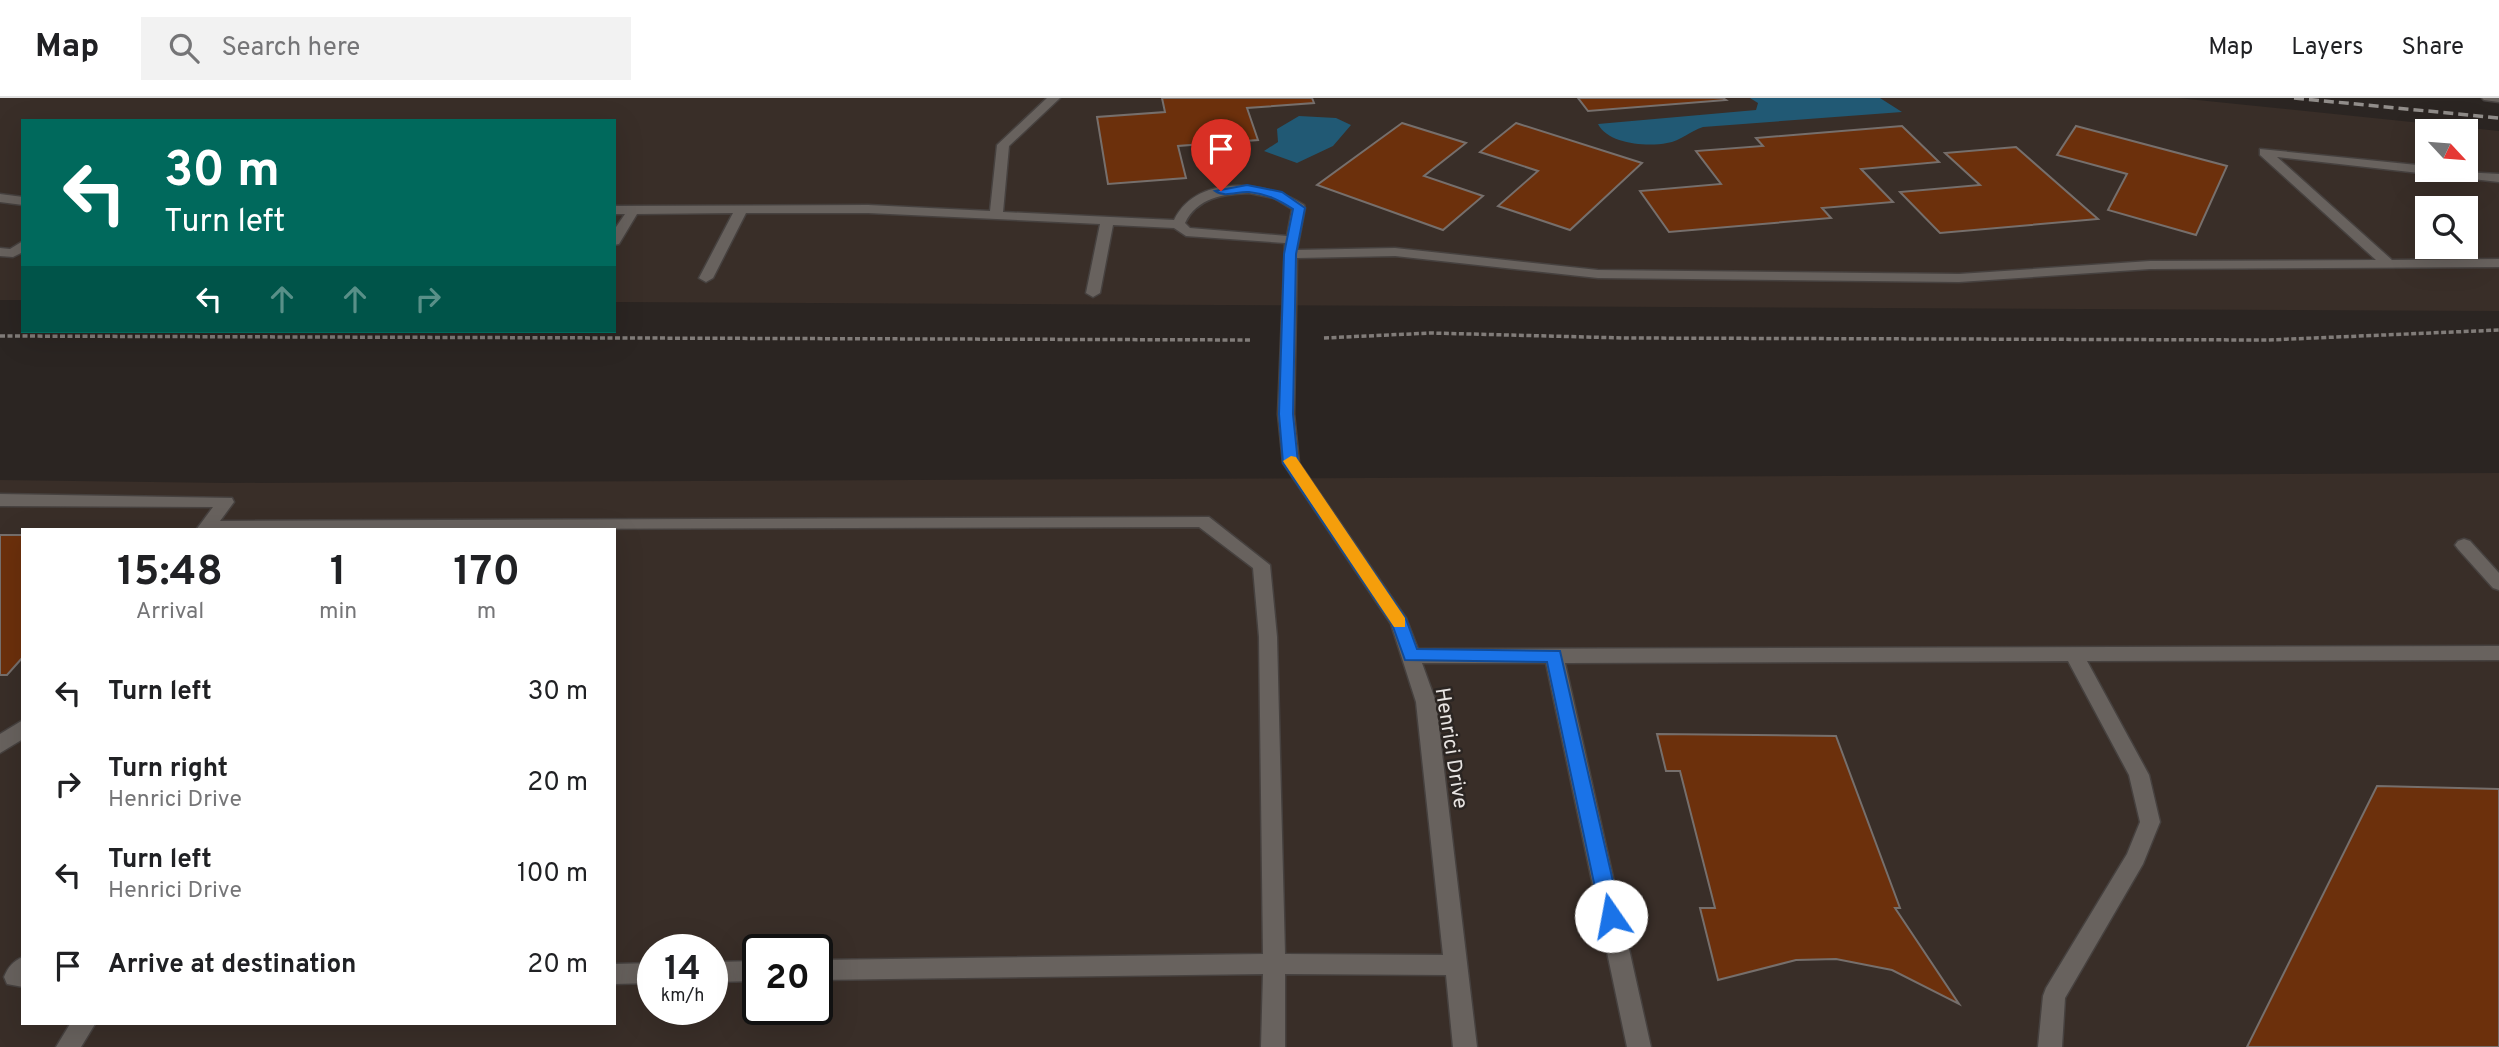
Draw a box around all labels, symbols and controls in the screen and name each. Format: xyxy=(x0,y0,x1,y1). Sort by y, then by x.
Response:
search box xyxy=(141,17,631,80)
text: Map xyxy=(35,27,99,69)
icon: search xyxy=(165,29,203,67)
text: Search here xyxy=(221,32,360,65)
text: Map xyxy=(2208,33,2253,63)
text: Layers xyxy=(2291,33,2363,63)
text: Share xyxy=(2401,33,2464,63)
pin xyxy=(1191,119,1251,191)
north arrow xyxy=(2415,119,2478,182)
map controls xyxy=(2415,119,2478,259)
icon: arrive xyxy=(1202,130,1240,168)
text: 30 m xyxy=(164,142,280,204)
icon: left xyxy=(49,147,140,238)
button: search xyxy=(2415,196,2478,259)
text: Turn left xyxy=(164,203,285,243)
icon: left xyxy=(190,280,228,318)
icon: ahead xyxy=(263,280,301,318)
icon: ahead xyxy=(336,280,374,318)
icon: right xyxy=(409,280,447,318)
text: 15:48 xyxy=(117,547,223,600)
text: 1 xyxy=(330,547,346,600)
text: 170 xyxy=(453,547,520,600)
text: Arrival xyxy=(136,598,204,627)
text: min xyxy=(319,598,357,627)
text: m xyxy=(477,598,496,627)
icon: left xyxy=(49,674,87,712)
text: Turn left xyxy=(108,676,212,709)
text: 30 m xyxy=(528,676,588,709)
street label: Henrici Drive xyxy=(1428,686,1473,811)
text: Turn right xyxy=(108,753,228,786)
icon: right xyxy=(49,765,87,803)
text: 20 m xyxy=(527,767,588,800)
text: Henrici Drive xyxy=(108,786,242,815)
text: Turn left xyxy=(108,844,212,877)
icon: left xyxy=(49,856,87,894)
text: 100 m xyxy=(517,858,588,891)
text: Henrici Drive xyxy=(108,877,242,906)
position arrow xyxy=(1574,879,1648,953)
speed limit sign: 20 xyxy=(742,934,833,1025)
icon: arrive xyxy=(49,947,87,985)
text: 14 xyxy=(664,948,701,992)
text: Arrive at destination xyxy=(108,949,356,982)
text: 20 m xyxy=(527,949,588,982)
text: km/h xyxy=(661,985,704,1008)

